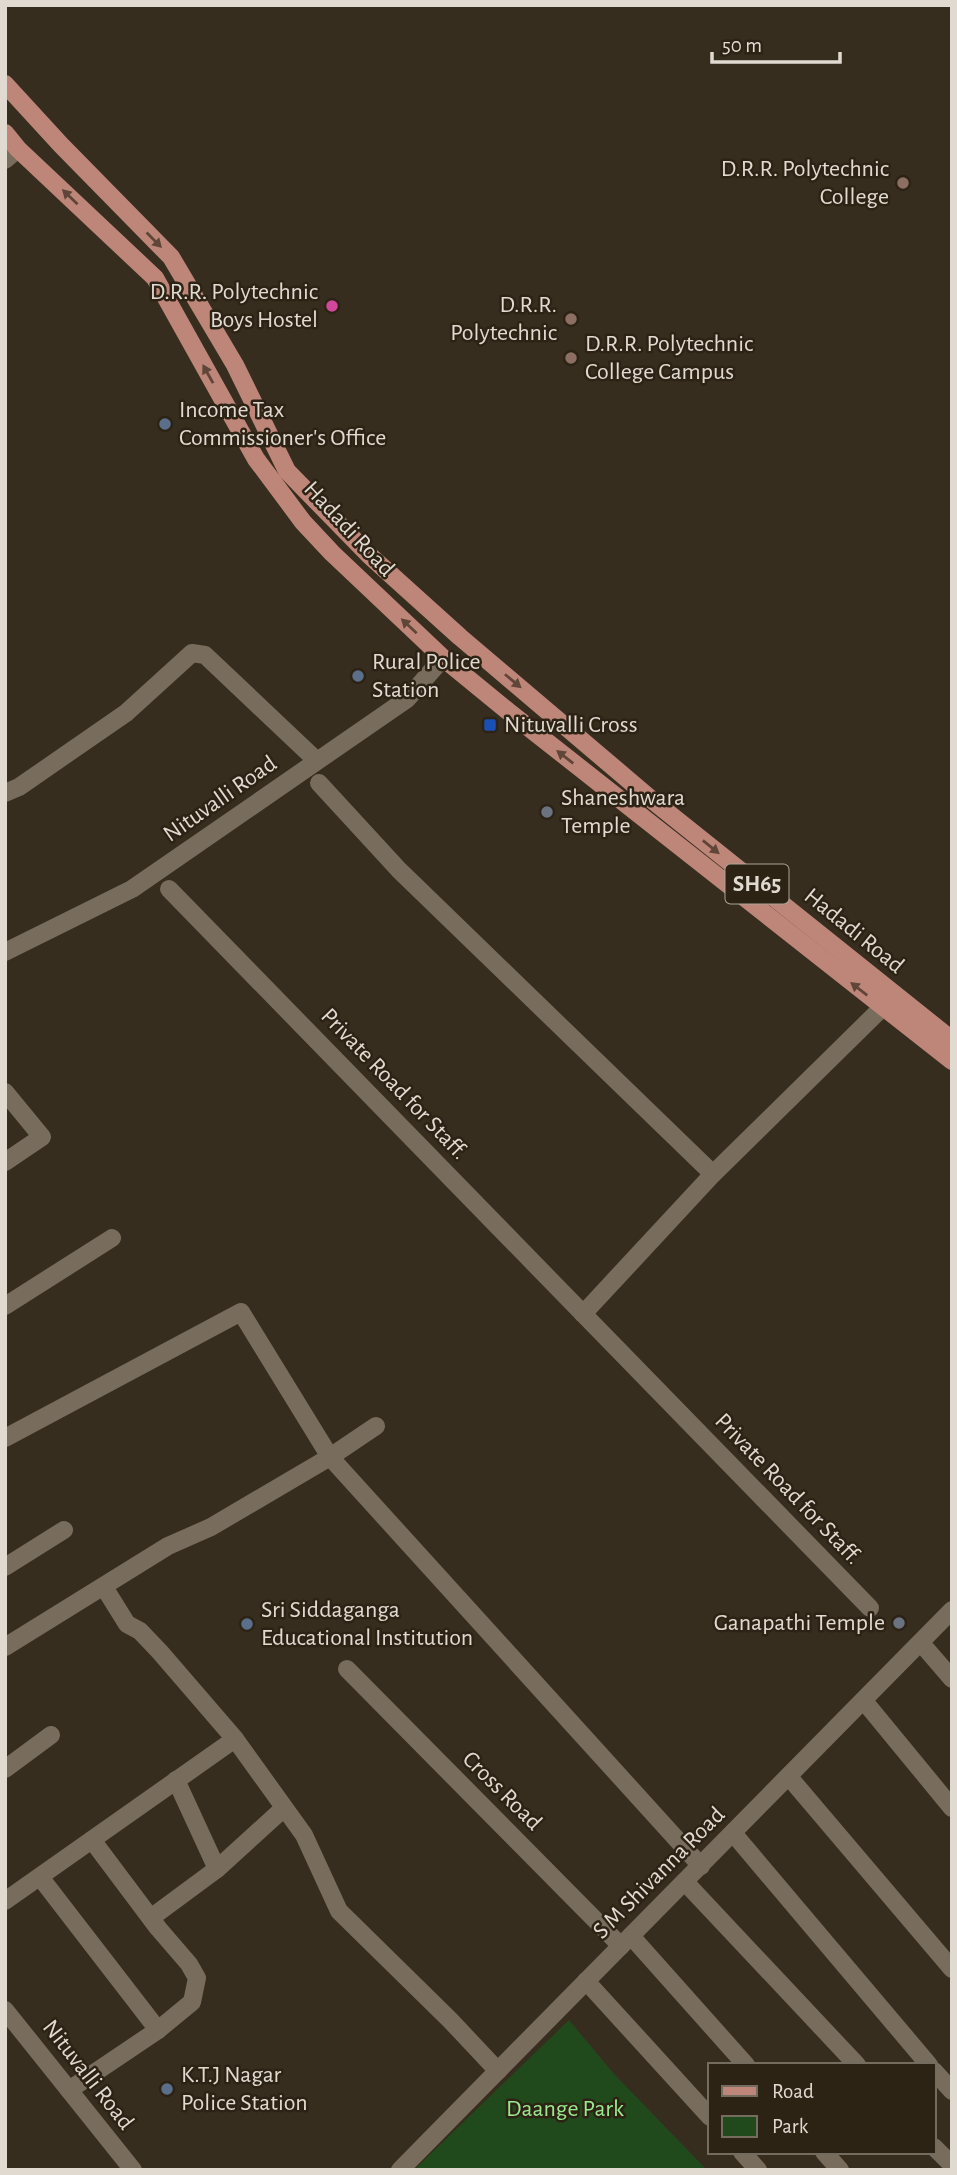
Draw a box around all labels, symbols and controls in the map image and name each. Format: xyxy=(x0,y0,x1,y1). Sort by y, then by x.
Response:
scale bar xyxy=(712,21,840,65)
text: 50 m xyxy=(722,35,762,56)
place label: D.R.R. Polytechnic College xyxy=(721,157,889,209)
marker: D.R.R. Polytechnic College xyxy=(895,175,911,191)
one-way arrow xyxy=(61,188,78,205)
one-way arrow xyxy=(146,231,163,248)
place label: D.R.R. Polytechnic Boys Hostel xyxy=(150,280,318,332)
place label: D.R.R. Polytechnic xyxy=(450,293,557,345)
marker: D.R.R. Polytechnic Boys Hostel xyxy=(324,298,340,314)
marker: D.R.R. Polytechnic xyxy=(563,311,579,327)
place label: D.R.R. Polytechnic College Campus xyxy=(585,332,753,384)
marker: D.R.R. Polytechnic College Campus xyxy=(563,350,579,366)
one-way arrow xyxy=(202,364,214,384)
place label: Income Tax Commissioner's Office xyxy=(179,398,386,450)
marker: Income Tax Commissioner's Office xyxy=(157,416,173,432)
street label: Hadadi Road xyxy=(299,477,399,581)
one-way arrow xyxy=(401,619,418,635)
place label: Rural Police Station xyxy=(372,650,481,702)
marker: Rural Police Station xyxy=(350,668,366,684)
one-way arrow xyxy=(504,673,521,688)
place label: Nituvalli Cross xyxy=(504,713,638,737)
marker: Nituvalli Cross xyxy=(482,717,498,733)
one-way arrow xyxy=(557,749,575,764)
street label: Nituvalli Road xyxy=(159,751,281,847)
place label: Shaneshwara Temple xyxy=(561,786,685,838)
marker: Shaneshwara Temple xyxy=(539,804,555,820)
one-way arrow xyxy=(702,840,720,855)
road number: SH65 xyxy=(726,864,788,904)
street label: Hadadi Road xyxy=(800,884,908,978)
one-way arrow xyxy=(851,981,869,996)
street label: Private Road for Staff. xyxy=(316,1004,472,1164)
street label: Private Road for Staff. xyxy=(710,1409,866,1569)
place label: Sri Siddaganga Educational Institution xyxy=(261,1598,473,1650)
place label: Ganapathi Temple xyxy=(714,1611,885,1635)
marker: Ganapathi Temple xyxy=(891,1615,907,1631)
marker: Sri Siddaganga Educational Institution xyxy=(239,1616,255,1632)
street label: Cross Road xyxy=(458,1747,546,1835)
street label: S M Shivanna Road xyxy=(588,1802,730,1944)
street label: Nituvalli Road xyxy=(38,2016,138,2134)
place label: K.T.J Nagar Police Station xyxy=(181,2063,308,2115)
legend xyxy=(708,2063,936,2154)
marker: K.T.J Nagar Police Station xyxy=(159,2081,175,2097)
text: Road xyxy=(772,2081,814,2102)
park label: Daange Park xyxy=(506,2097,624,2121)
text: Park xyxy=(772,2116,809,2137)

